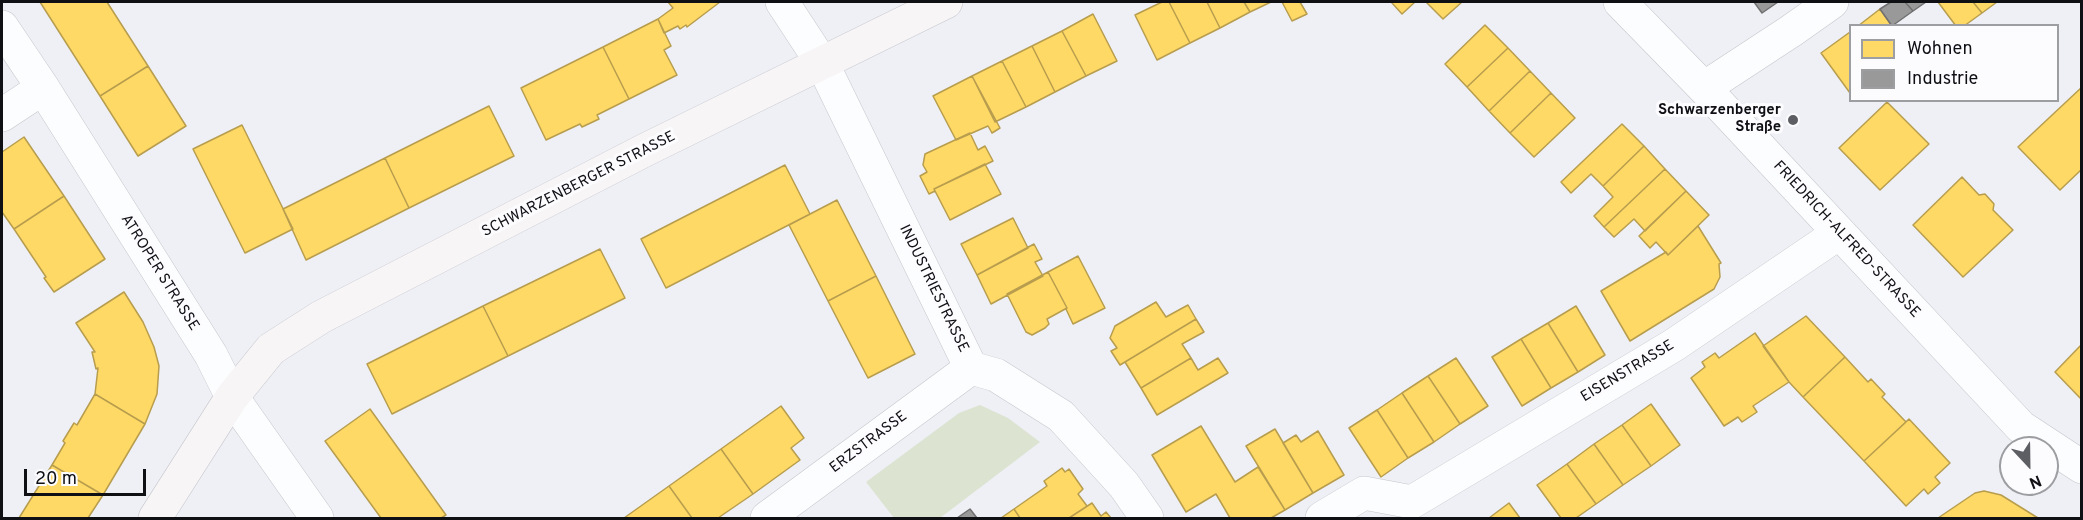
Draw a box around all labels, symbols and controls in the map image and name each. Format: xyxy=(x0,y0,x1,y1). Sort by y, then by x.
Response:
legend xyxy=(1849,24,2059,102)
text: Wohnen xyxy=(1907,38,1973,61)
text: Industrie xyxy=(1907,68,1978,91)
place label: Schwarzenberger Straße xyxy=(1658,102,1781,137)
marker: Schwarzenberger Straße xyxy=(1786,113,1800,127)
street label: SCHWARZENBERGER STRASSE xyxy=(479,128,679,242)
street label: FRIEDRICH-ALFRED-STRASSE xyxy=(1769,158,1923,322)
street label: ATROPER STRASSE xyxy=(116,212,202,334)
street label: INDUSTRIESTRASSE xyxy=(894,222,972,356)
street label: EISENSTRASSE xyxy=(1578,337,1678,407)
street label: ERZSTRASSE xyxy=(827,408,911,478)
north arrow xyxy=(1999,436,2059,496)
scale bar xyxy=(27,457,148,495)
text: 20 m xyxy=(35,468,77,491)
text: N xyxy=(2026,469,2044,492)

